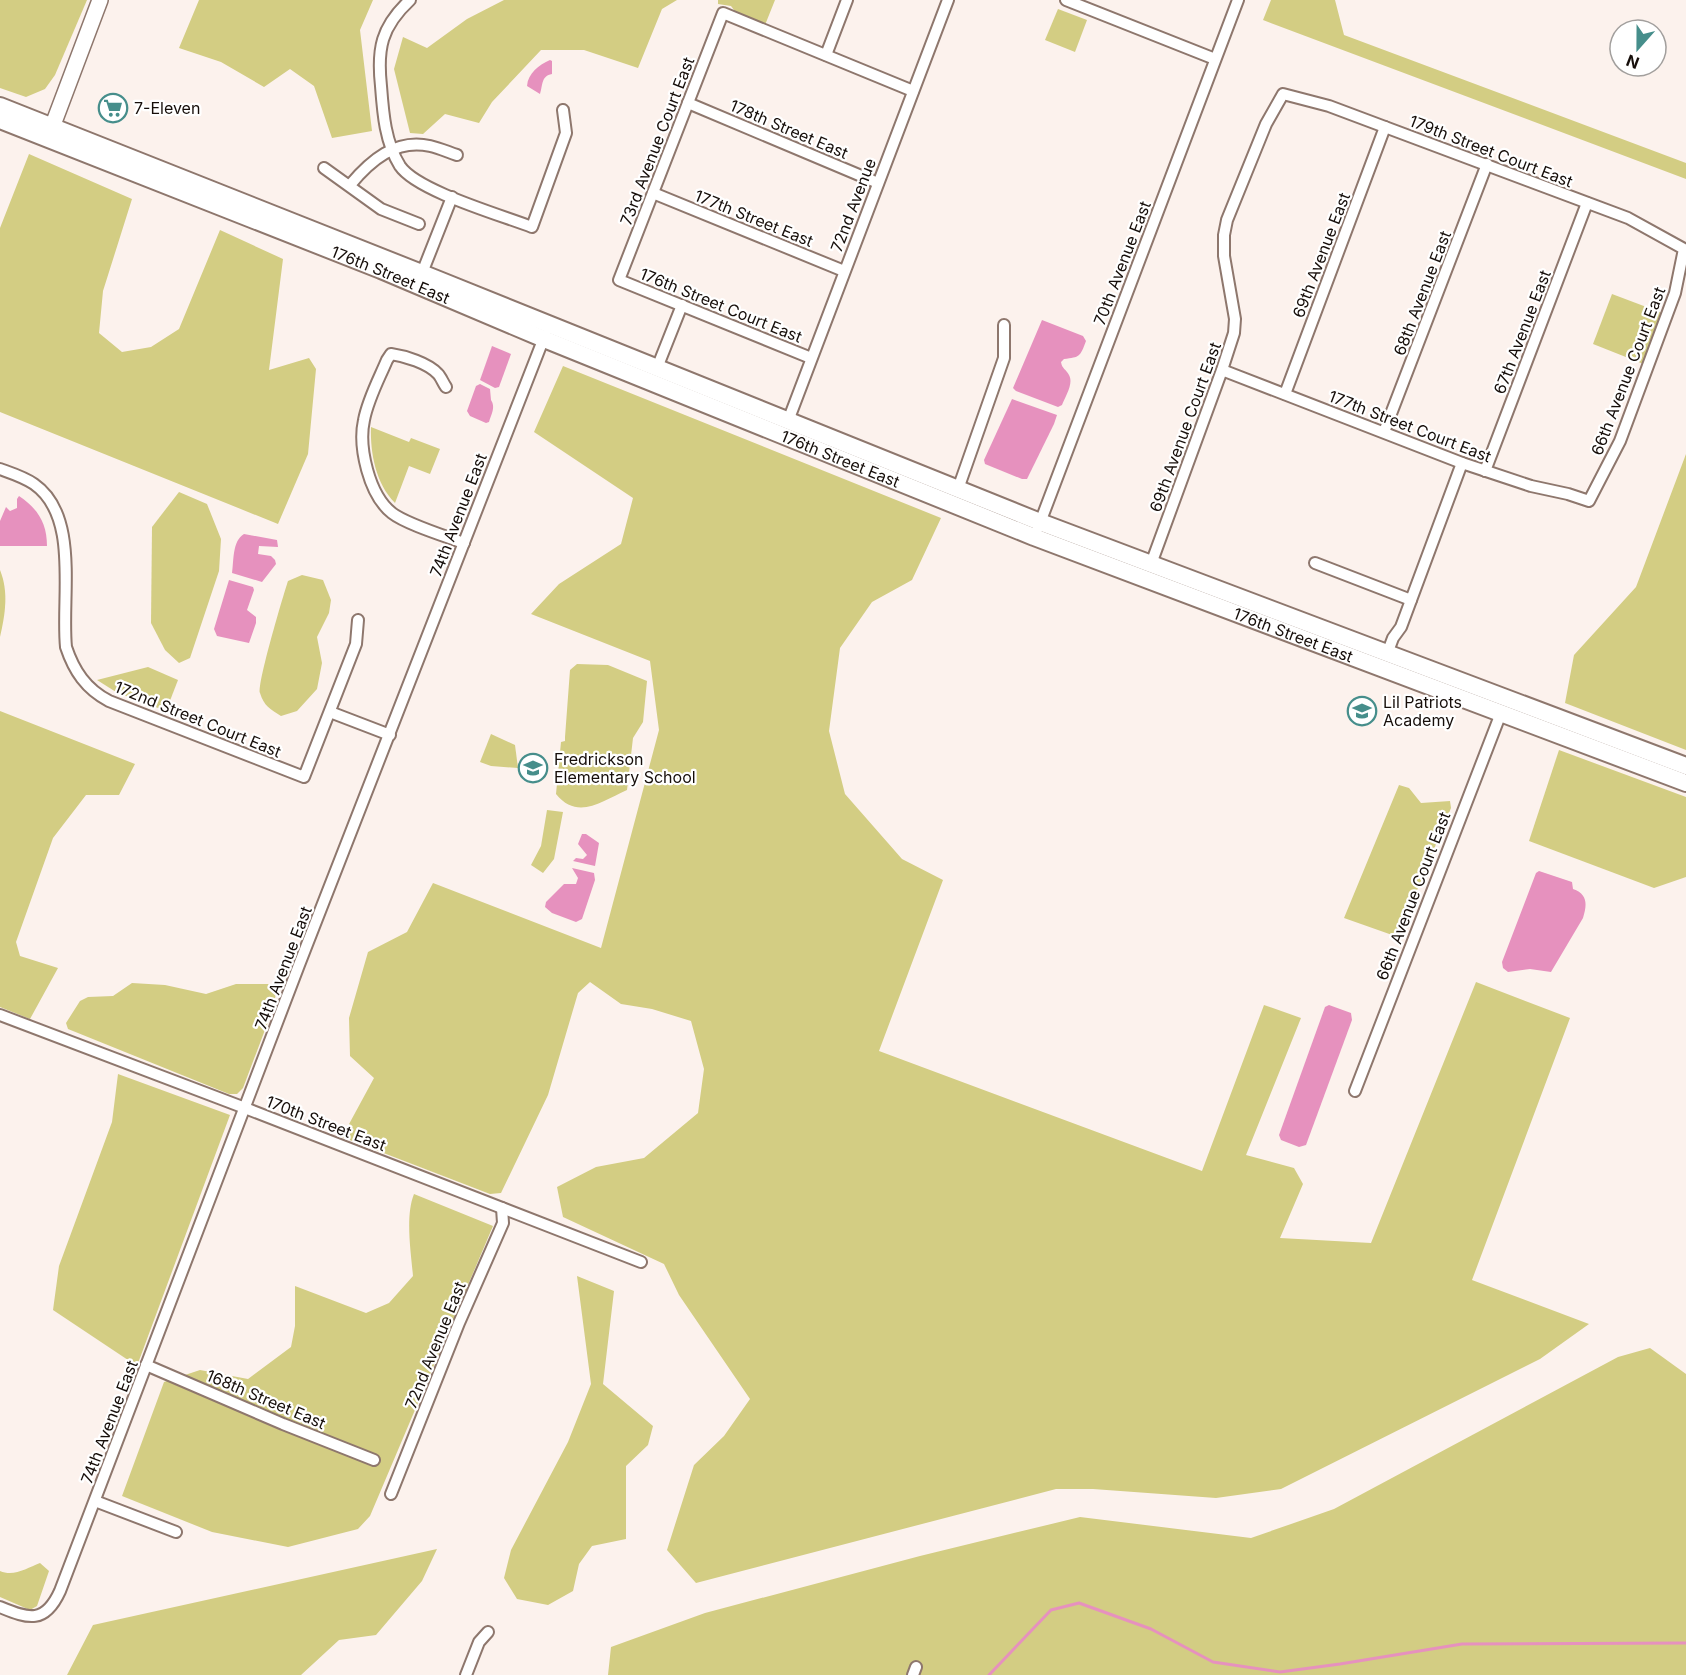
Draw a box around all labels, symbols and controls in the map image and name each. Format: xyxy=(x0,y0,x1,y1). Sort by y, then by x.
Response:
north arrow xyxy=(1608,18,1668,78)
text: N xyxy=(1623,50,1642,74)
street label: 73rd Avenue Court East xyxy=(616,54,698,228)
supermarket icon: 7-Eleven xyxy=(97,92,129,124)
street label: 178th Street East xyxy=(727,95,851,163)
place label: 7-Eleven xyxy=(134,98,200,118)
street label: 179th Street Court East xyxy=(1406,111,1576,191)
street label: 72nd Avenue xyxy=(826,155,880,255)
street label: 177th Street East xyxy=(692,185,816,251)
street label: 69th Avenue East xyxy=(1288,190,1354,320)
street label: 70th Avenue East xyxy=(1089,198,1155,328)
street label: 68th Avenue East xyxy=(1389,228,1455,358)
street label: 176th Street East xyxy=(328,241,453,308)
street label: 176th Street Court East xyxy=(637,263,805,347)
street label: 67th Avenue East xyxy=(1489,267,1555,397)
street label: 66th Avenue Court East xyxy=(1587,284,1669,458)
street label: 69th Avenue Court East xyxy=(1145,339,1225,515)
street label: 177th Street Court East xyxy=(1326,386,1494,466)
street label: 176th Street East xyxy=(778,426,903,492)
street label: 74th Avenue East xyxy=(425,450,491,580)
street label: 176th Street East xyxy=(1231,603,1356,666)
street label: 172nd Street Court East xyxy=(112,676,284,762)
place label: Lil Patriots Academy xyxy=(1383,692,1462,730)
school or university icon: Lil Patriots Academy xyxy=(1346,695,1378,727)
place label: Fredrickson Elementary School xyxy=(554,749,696,787)
school or university icon: Fredrickson Elementary School xyxy=(517,752,549,784)
street label: 66th Avenue Court East xyxy=(1372,809,1454,983)
street label: 74th Avenue East xyxy=(250,903,316,1033)
street label: 170th Street East xyxy=(263,1091,389,1155)
street label: 72nd Avenue East xyxy=(400,1278,470,1412)
street label: 74th Avenue East xyxy=(76,1357,142,1487)
street label: 168th Street East xyxy=(203,1365,329,1433)

